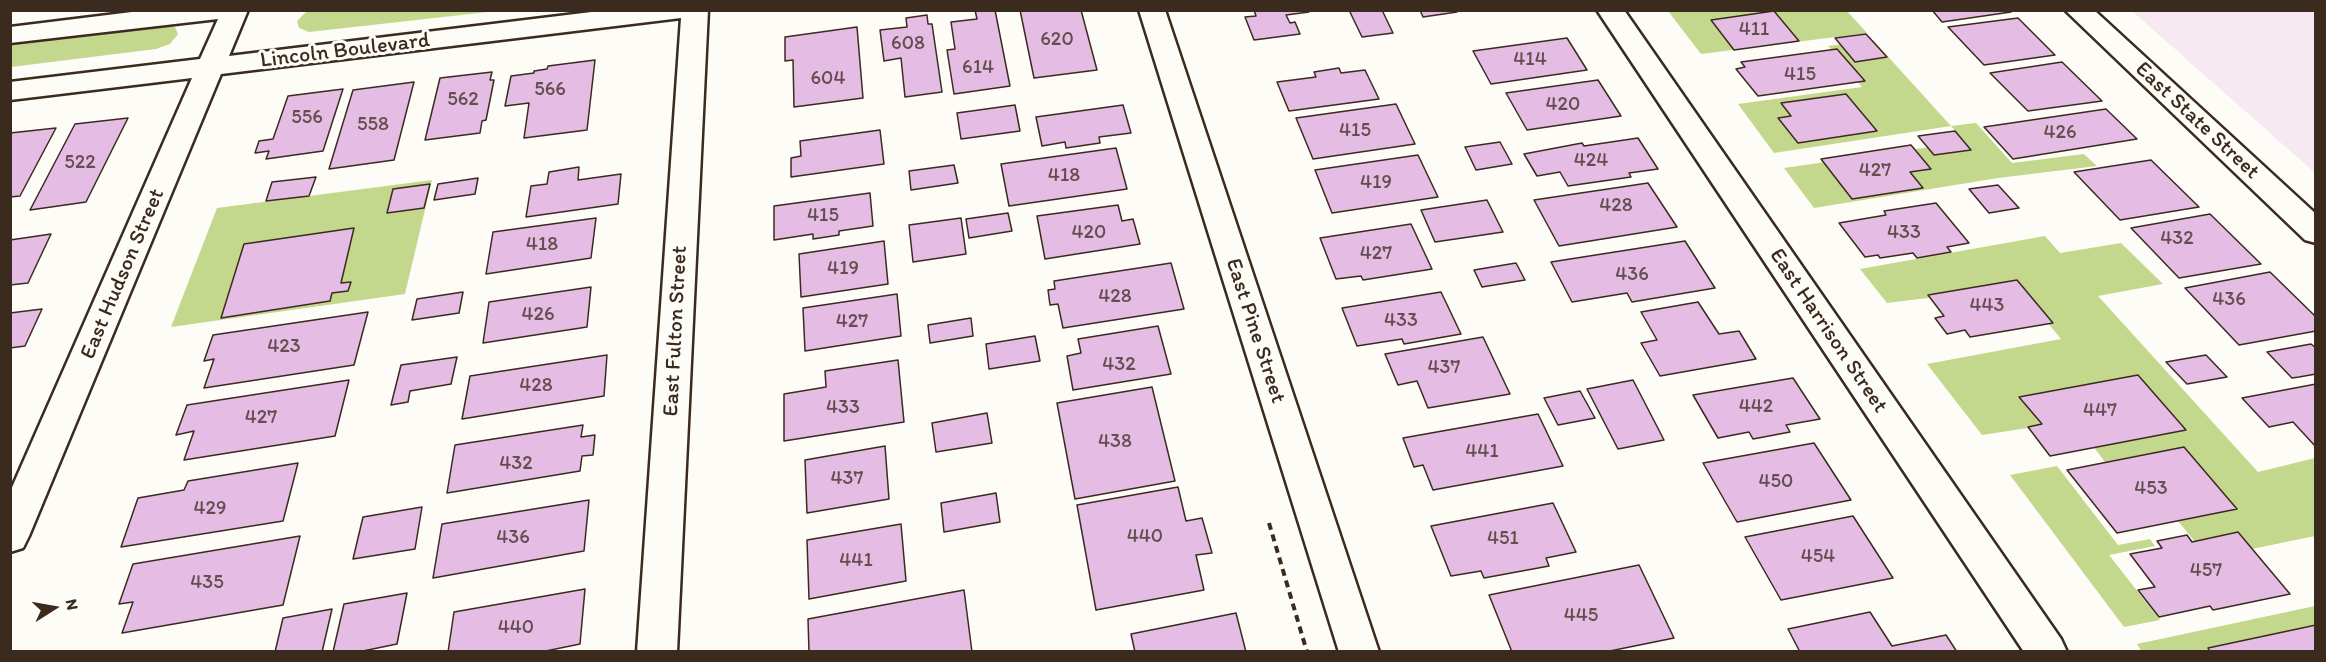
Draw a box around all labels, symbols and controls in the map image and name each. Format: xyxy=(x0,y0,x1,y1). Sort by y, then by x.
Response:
house number: 411 xyxy=(1739,18,1769,42)
street label: Lincoln Boulevard xyxy=(259,27,431,75)
house number: 620 xyxy=(1040,28,1074,52)
house number: 608 xyxy=(891,32,925,56)
house number: 414 xyxy=(1513,48,1547,72)
house number: 614 xyxy=(962,56,994,80)
street label: East State Street xyxy=(2129,57,2265,185)
house number: 415 xyxy=(1784,63,1816,87)
house number: 604 xyxy=(811,67,845,91)
house number: 566 xyxy=(534,78,566,102)
house number: 562 xyxy=(447,88,479,112)
house number: 420 xyxy=(1546,93,1580,117)
house number: 556 xyxy=(291,106,323,130)
house number: 558 xyxy=(357,113,389,137)
house number: 415 xyxy=(1339,119,1371,143)
house number: 426 xyxy=(2043,121,2077,145)
house number: 424 xyxy=(1574,149,1608,173)
house number: 522 xyxy=(64,151,96,175)
house number: 427 xyxy=(1859,159,1891,183)
house number: 418 xyxy=(1048,164,1080,188)
house number: 419 xyxy=(1360,171,1392,195)
street label: East Hudson Street xyxy=(75,185,171,363)
house number: 428 xyxy=(1599,194,1633,218)
house number: 415 xyxy=(807,204,839,228)
house number: 420 xyxy=(1072,221,1106,245)
house number: 433 xyxy=(1887,221,1921,245)
house number: 432 xyxy=(2160,227,2194,251)
house number: 418 xyxy=(526,233,558,257)
house number: 427 xyxy=(1360,242,1392,266)
street label: East Harrison Street xyxy=(1763,244,1893,418)
street label: East Fulton Street xyxy=(658,245,694,417)
street label: East Pine Street xyxy=(1219,255,1291,407)
house number: 419 xyxy=(827,257,859,281)
house number: 436 xyxy=(1615,263,1649,287)
house number: 428 xyxy=(1098,285,1132,309)
house number: 436 xyxy=(2212,288,2246,312)
house number: 443 xyxy=(1970,294,2004,318)
house number: 426 xyxy=(521,303,555,327)
house number: 433 xyxy=(1384,309,1418,333)
house number: 427 xyxy=(836,310,868,334)
house number: 423 xyxy=(267,335,301,359)
house number: 432 xyxy=(1102,353,1136,377)
house number: 437 xyxy=(1428,356,1460,380)
house number: 428 xyxy=(519,374,553,398)
house number: 442 xyxy=(1739,395,1773,419)
house number: 433 xyxy=(826,396,860,420)
house number: 447 xyxy=(2083,399,2117,423)
house number: 427 xyxy=(245,406,277,430)
house number: 438 xyxy=(1098,430,1132,454)
house number: 441 xyxy=(1465,440,1499,464)
house number: 432 xyxy=(499,452,533,476)
house number: 437 xyxy=(831,467,863,491)
house number: 450 xyxy=(1759,470,1793,494)
house number: 453 xyxy=(2134,477,2168,501)
house number: 429 xyxy=(194,497,226,521)
house number: 440 xyxy=(1127,525,1163,549)
house number: 436 xyxy=(496,526,530,550)
house number: 451 xyxy=(1487,527,1519,551)
house number: 454 xyxy=(1801,545,1835,569)
house number: 441 xyxy=(839,549,873,573)
house number: 457 xyxy=(2190,559,2222,583)
house number: 435 xyxy=(190,571,224,595)
north arrow xyxy=(24,578,84,638)
text: N xyxy=(62,597,83,612)
house number: 445 xyxy=(1564,604,1598,628)
house number: 440 xyxy=(498,616,534,640)

